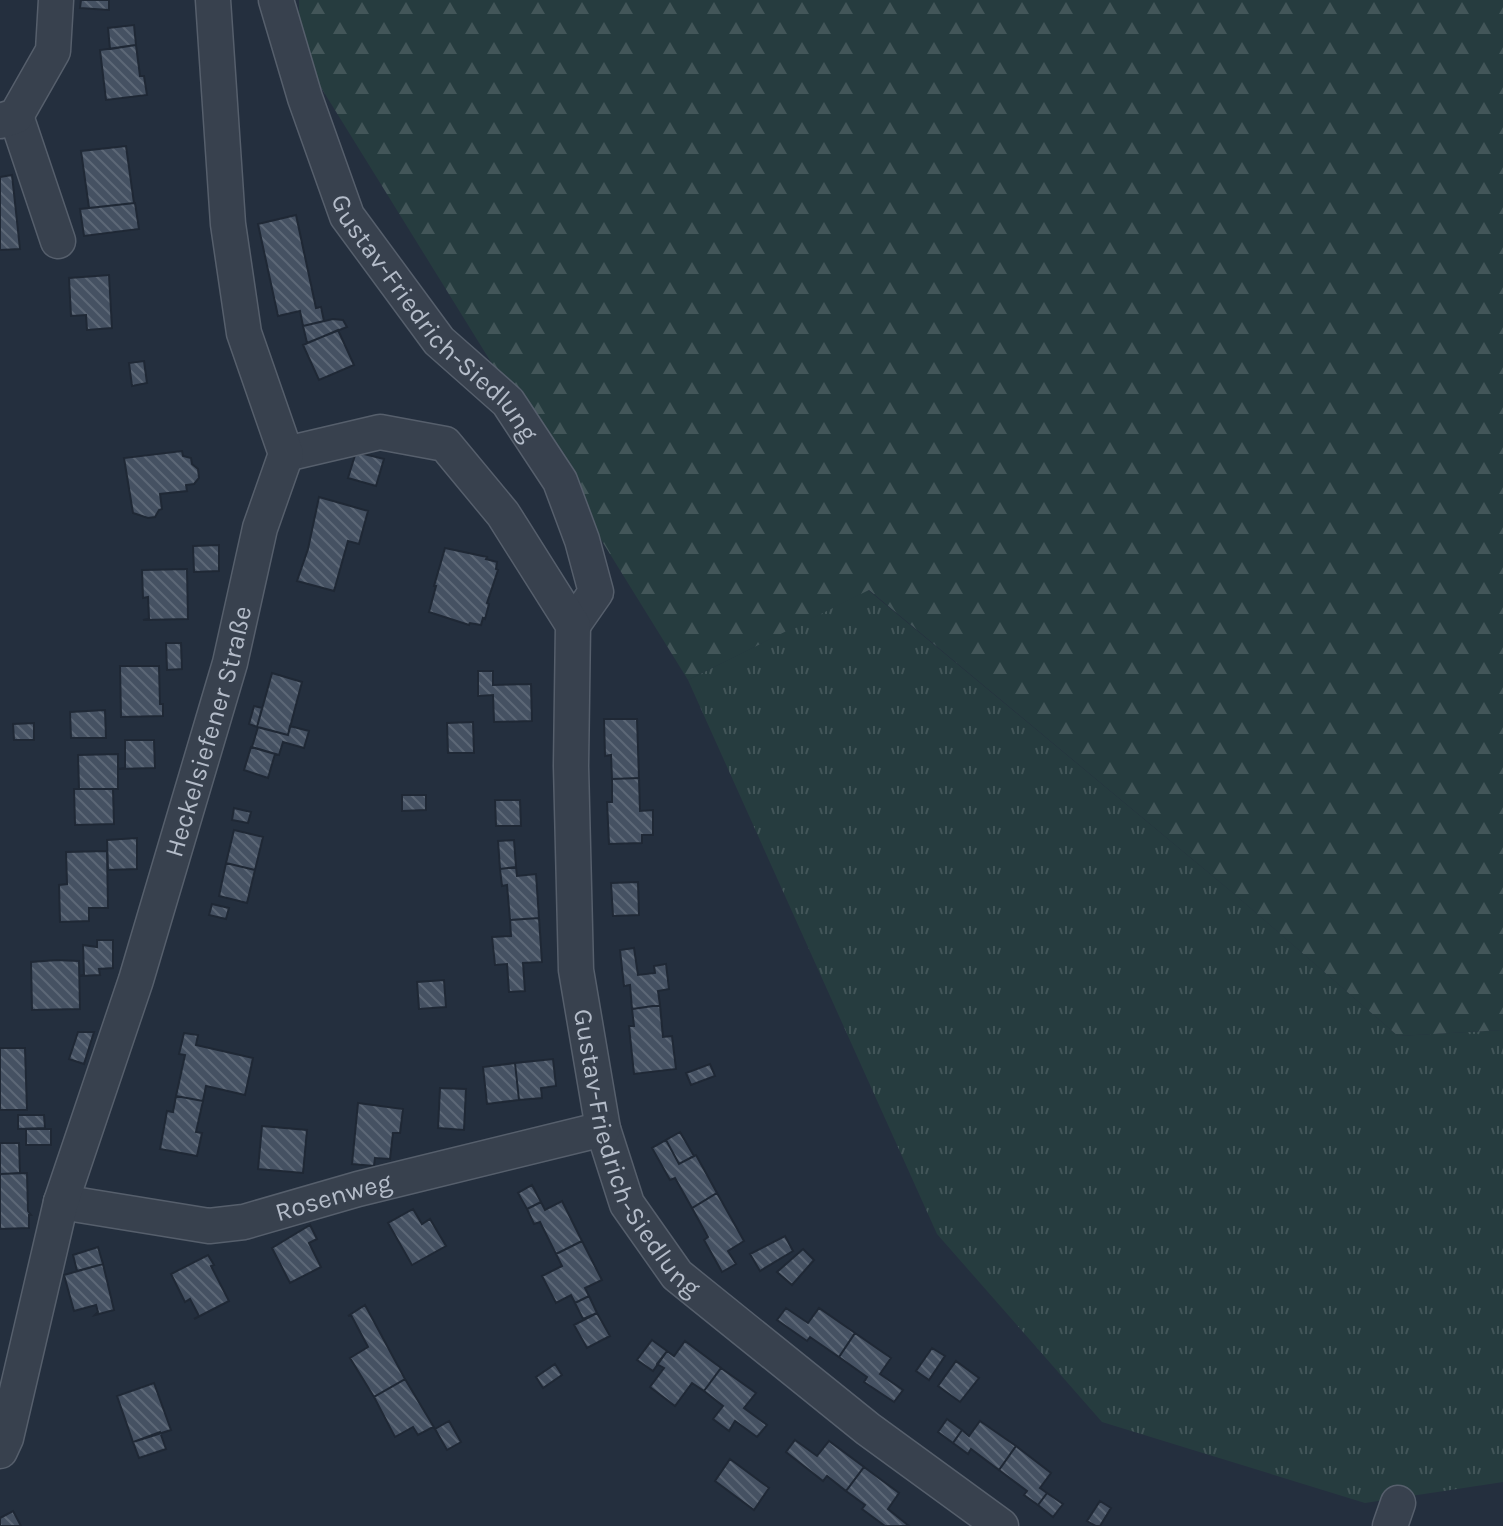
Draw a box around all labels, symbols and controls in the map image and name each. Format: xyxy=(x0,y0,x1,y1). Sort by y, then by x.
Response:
street label: Gustav-Friedrich-Siedlung xyxy=(325,190,545,448)
street label: Heckelsiefener Straße xyxy=(158,603,258,861)
street label: Gustav-Friedrich-Siedlung xyxy=(567,1007,707,1304)
street label: Rosenweg xyxy=(271,1166,395,1228)

